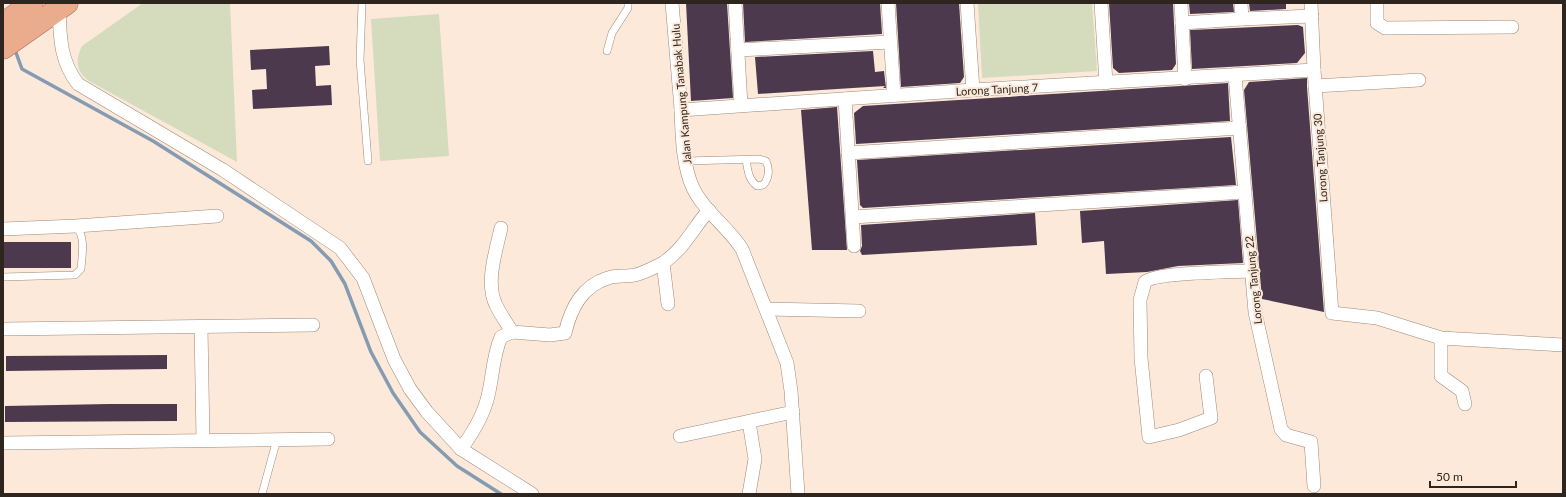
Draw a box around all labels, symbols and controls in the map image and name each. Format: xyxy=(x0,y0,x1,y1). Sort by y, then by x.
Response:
street label: Jalan Kampung Tanabak Hulu xyxy=(668,23,694,165)
street label: Lorong Tanjung 7 xyxy=(955,80,1039,98)
street label: Lorong Tanjung 30 xyxy=(1310,113,1330,203)
street label: Lorong Tanjung 22 xyxy=(1242,235,1264,325)
scale bar xyxy=(1430,463,1516,489)
text: 50 m xyxy=(1436,469,1463,484)

